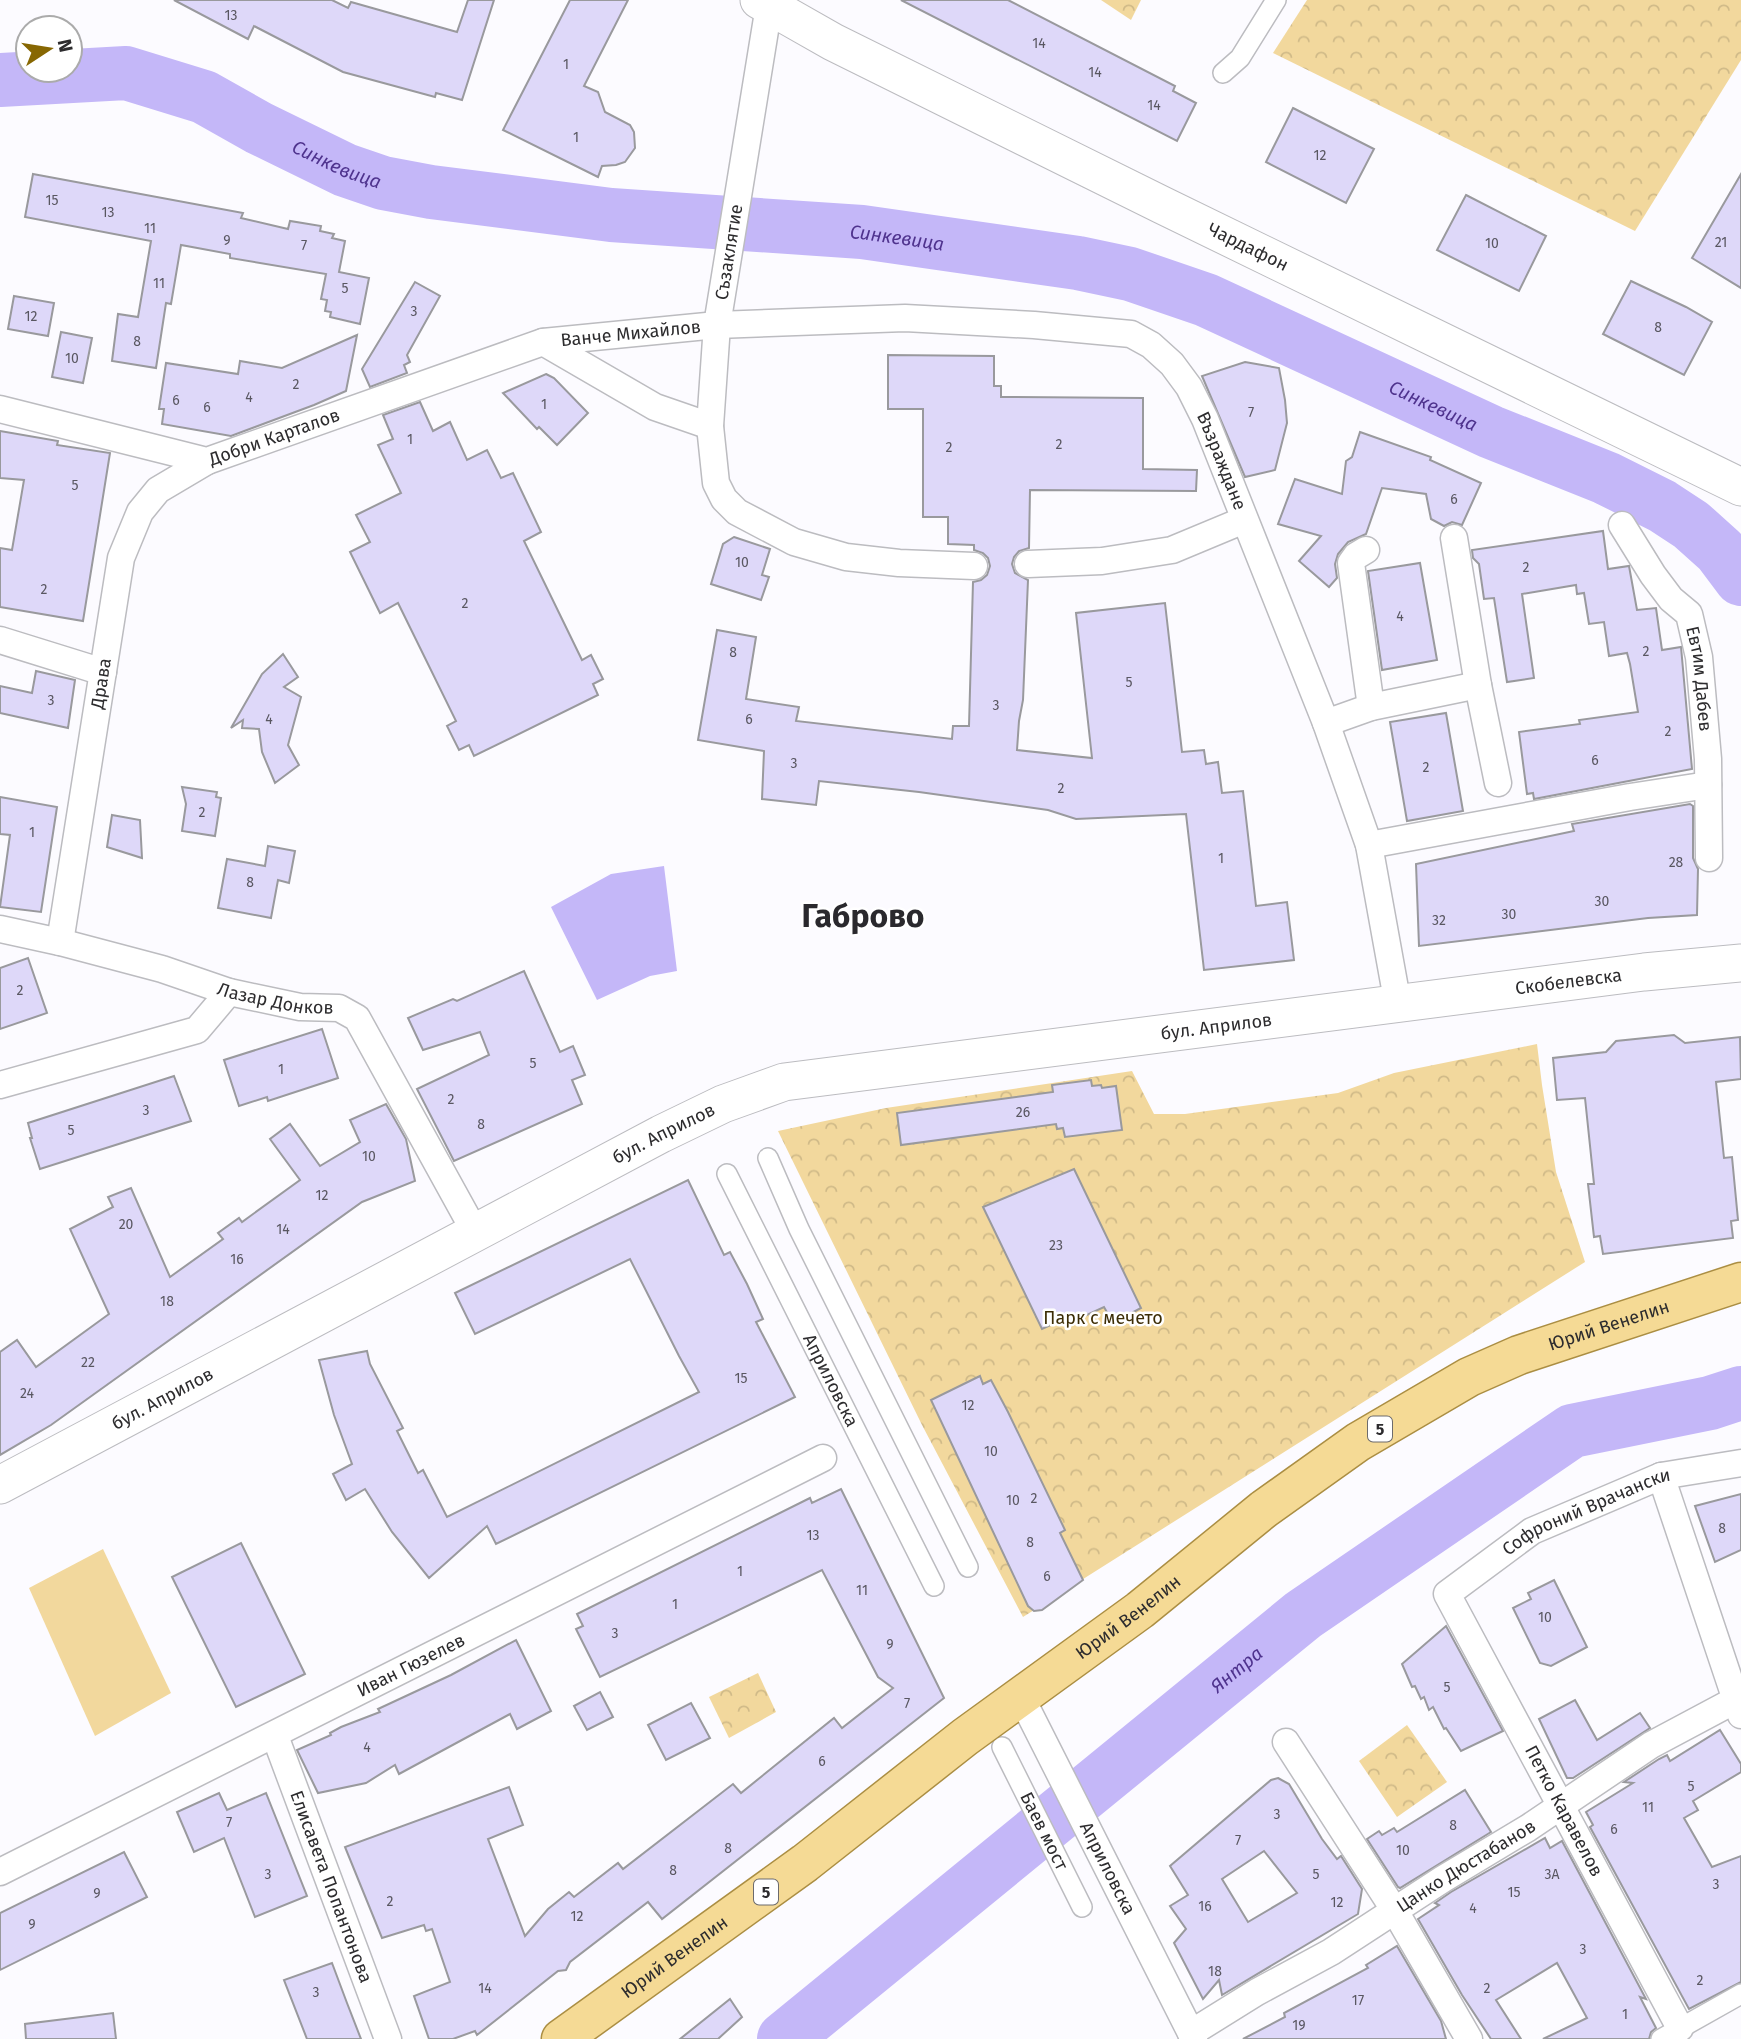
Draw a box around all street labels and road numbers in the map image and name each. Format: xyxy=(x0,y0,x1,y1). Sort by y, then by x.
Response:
street label: Съзаклятие xyxy=(711,203,747,301)
street label: Чардафон xyxy=(1204,218,1292,276)
street label: Ванче Михайлов xyxy=(560,316,702,351)
street label: Добри Карталов xyxy=(205,404,343,471)
street label: Възраждане xyxy=(1192,408,1251,513)
street label: Евтим Дабев xyxy=(1681,624,1717,732)
street label: Драва xyxy=(86,656,116,711)
street label: Скобелевска xyxy=(1514,964,1623,999)
street label: Лазар Донков xyxy=(214,978,334,1019)
street label: бул. Априлов xyxy=(1159,1009,1273,1045)
street label: бул. Априлов xyxy=(609,1099,719,1169)
street label: Юрий Венелин xyxy=(1545,1295,1672,1356)
street label: Априловска xyxy=(798,1330,863,1430)
street label: бул. Априлов xyxy=(108,1363,217,1435)
road number: 5 xyxy=(1368,1416,1392,1442)
street label: Софроний Врачански xyxy=(1498,1464,1672,1560)
street label: Юрий Венелин xyxy=(1071,1570,1185,1664)
street label: Иван Гюзелев xyxy=(353,1629,469,1702)
street label: Петко Каравелов xyxy=(1520,1742,1608,1880)
street label: Елисавета Попантонова xyxy=(285,1788,377,1986)
street label: Баев мост xyxy=(1015,1788,1073,1874)
street label: Цанко Дюстабанов xyxy=(1392,1815,1540,1917)
street label: Априловска xyxy=(1075,1818,1140,1918)
road number: 5 xyxy=(754,1880,778,1904)
street label: Юрий Венелин xyxy=(617,1911,732,2003)

